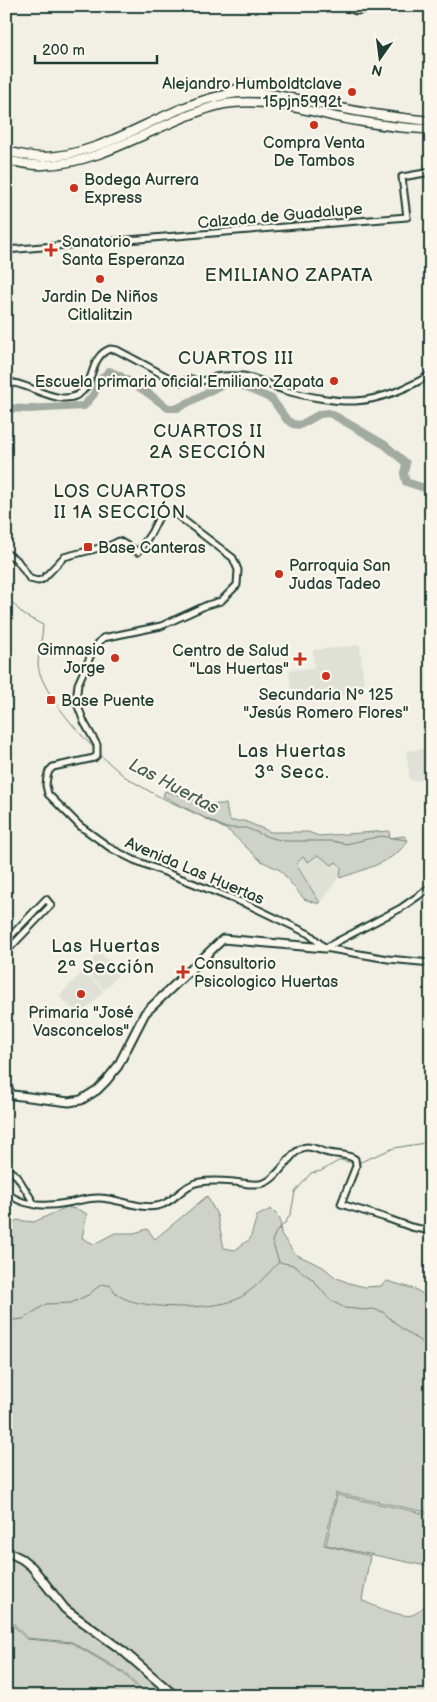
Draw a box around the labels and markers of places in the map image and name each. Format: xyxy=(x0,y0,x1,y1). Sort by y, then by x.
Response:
place label: Alejandro Humboldtclave 15pjn5992t xyxy=(162,75,343,112)
marker: Alejandro Humboldtclave 15pjn5992t xyxy=(346,86,358,98)
marker: Compra Venta De Tambos xyxy=(308,119,320,131)
place label: Compra Venta De Tambos xyxy=(263,134,365,171)
place label: Bodega Aurrera Express xyxy=(84,171,199,208)
marker: Bodega Aurrera Express xyxy=(68,182,80,194)
place label: Sanatorio Santa Esperanza xyxy=(62,233,185,270)
marker: Sanatorio Santa Esperanza xyxy=(44,243,58,257)
marker: Jardin De Niños Citlalitzin xyxy=(94,273,106,285)
place label: Jardin De Niños Citlalitzin xyxy=(42,288,158,325)
place label: Escuela primaria oficial Emiliano Zapata xyxy=(35,373,324,392)
marker: Escuela primaria oficial Emiliano Zapata xyxy=(328,375,340,387)
place label: Base Canteras xyxy=(98,539,206,558)
marker: Base Canteras xyxy=(82,541,94,553)
place label: Parroquia San Judas Tadeo xyxy=(289,557,391,594)
marker: Parroquia San Judas Tadeo xyxy=(273,568,285,580)
place label: Gimnasio Jorge xyxy=(37,641,106,678)
place label: Centro de Salud "Las Huertas" xyxy=(172,642,289,679)
marker: Gimnasio Jorge xyxy=(109,652,121,664)
marker: Centro de Salud "Las Huertas" xyxy=(293,652,307,666)
marker: Secundaria Nº 125 "Jesús Romero Flores" xyxy=(320,670,332,682)
place label: Secundaria Nº 125 "Jesús Romero Flores" xyxy=(243,686,409,723)
place label: Base Puente xyxy=(61,692,155,711)
marker: Base Puente xyxy=(45,694,57,706)
place label: Consultorio Psicologico Huertas xyxy=(194,955,338,992)
marker: Consultorio Psicologico Huertas xyxy=(176,965,190,979)
marker: Primaria "José Vasconcelos" xyxy=(75,988,87,1000)
place label: Primaria "José Vasconcelos" xyxy=(28,1004,134,1041)

